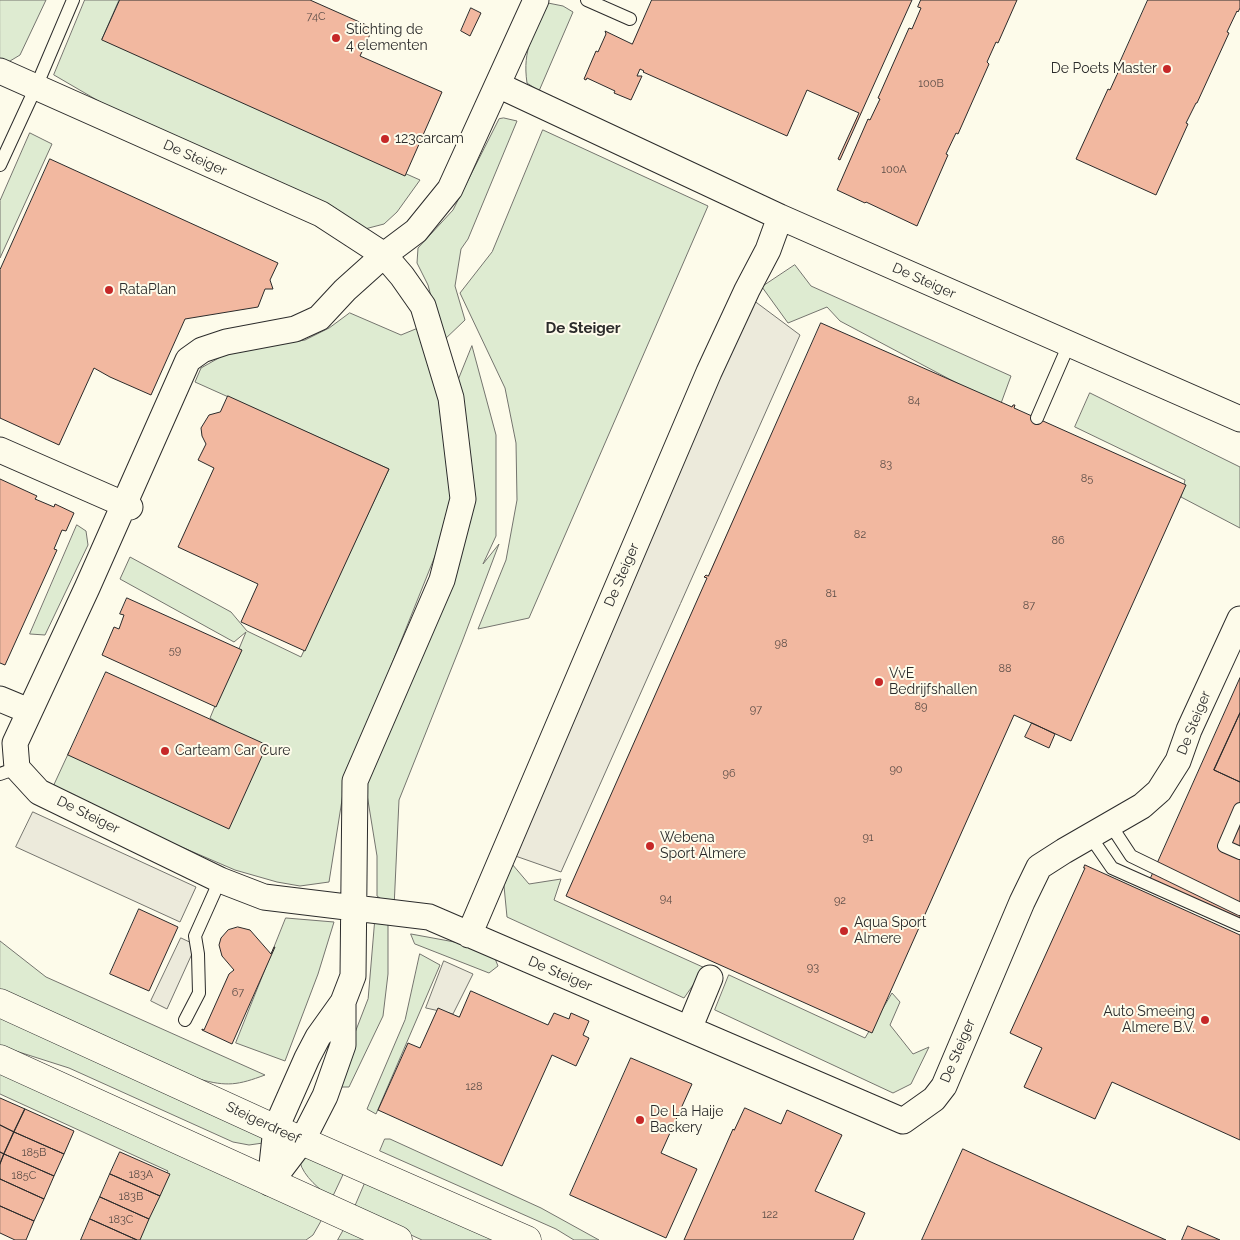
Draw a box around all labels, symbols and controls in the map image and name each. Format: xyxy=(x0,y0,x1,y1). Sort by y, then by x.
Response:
house number: 74C xyxy=(307,10,325,24)
place label: Stichting de 4 elementen xyxy=(346,22,428,54)
marker: Stichting de 4 elementen xyxy=(330,32,342,44)
place label: De Poets Master xyxy=(1051,61,1157,77)
marker: De Poets Master xyxy=(1161,63,1173,75)
house number: 100B xyxy=(918,77,944,91)
place label: 123carcam xyxy=(395,131,464,147)
marker: 123carcam xyxy=(379,133,391,145)
street label: De Steiger xyxy=(161,137,229,179)
house number: 100A xyxy=(881,163,907,177)
street label: De Steiger xyxy=(890,260,958,302)
place label: RataPlan xyxy=(119,282,176,298)
marker: RataPlan xyxy=(103,284,115,296)
district label: De Steiger xyxy=(545,319,621,337)
house number: 84 xyxy=(908,394,920,408)
house number: 83 xyxy=(880,458,892,472)
house number: 85 xyxy=(1081,472,1093,486)
house number: 82 xyxy=(854,528,866,542)
house number: 86 xyxy=(1051,534,1065,548)
street label: De Steiger xyxy=(601,541,643,609)
house number: 81 xyxy=(825,587,837,601)
house number: 87 xyxy=(1023,599,1035,613)
house number: 98 xyxy=(775,637,787,651)
house number: 59 xyxy=(169,644,181,658)
house number: 88 xyxy=(998,662,1012,676)
place label: VvE Bedrijfshallen xyxy=(889,666,978,699)
marker: VvE Bedrijfshallen xyxy=(873,676,885,688)
street label: De Steiger xyxy=(1174,688,1214,758)
house number: 89 xyxy=(915,700,927,714)
house number: 97 xyxy=(750,703,762,717)
place label: Carteam Car Cure xyxy=(175,743,291,759)
marker: Carteam Car Cure xyxy=(159,745,171,757)
house number: 90 xyxy=(889,763,903,777)
house number: 96 xyxy=(722,767,736,781)
street label: De Steiger xyxy=(54,793,122,837)
place label: Webena Sport Almere xyxy=(660,830,746,862)
house number: 91 xyxy=(862,831,874,845)
marker: Webena Sport Almere xyxy=(644,840,656,852)
house number: 94 xyxy=(660,892,672,906)
house number: 92 xyxy=(834,894,846,908)
place label: Aqua Sport Almere xyxy=(854,915,926,948)
marker: Aqua Sport Almere xyxy=(838,925,850,937)
street label: De Steiger xyxy=(526,953,594,995)
house number: 93 xyxy=(807,961,819,975)
house number: 67 xyxy=(232,986,244,1000)
place label: Auto Smeeing Almere B.V. xyxy=(1103,1004,1195,1036)
marker: Auto Smeeing Almere B.V. xyxy=(1199,1014,1211,1026)
street label: De Steiger xyxy=(937,1017,979,1085)
house number: 128 xyxy=(466,1080,482,1094)
street label: Steigerdreef xyxy=(223,1098,303,1148)
place label: De La Haije Backery xyxy=(650,1104,723,1136)
marker: De La Haije Backery xyxy=(634,1114,646,1126)
house number: 185B xyxy=(22,1146,46,1160)
house number: 183A xyxy=(129,1168,153,1182)
house number: 185C xyxy=(12,1169,36,1183)
house number: 183B xyxy=(119,1190,143,1204)
house number: 122 xyxy=(762,1208,778,1222)
house number: 183C xyxy=(109,1213,133,1227)

